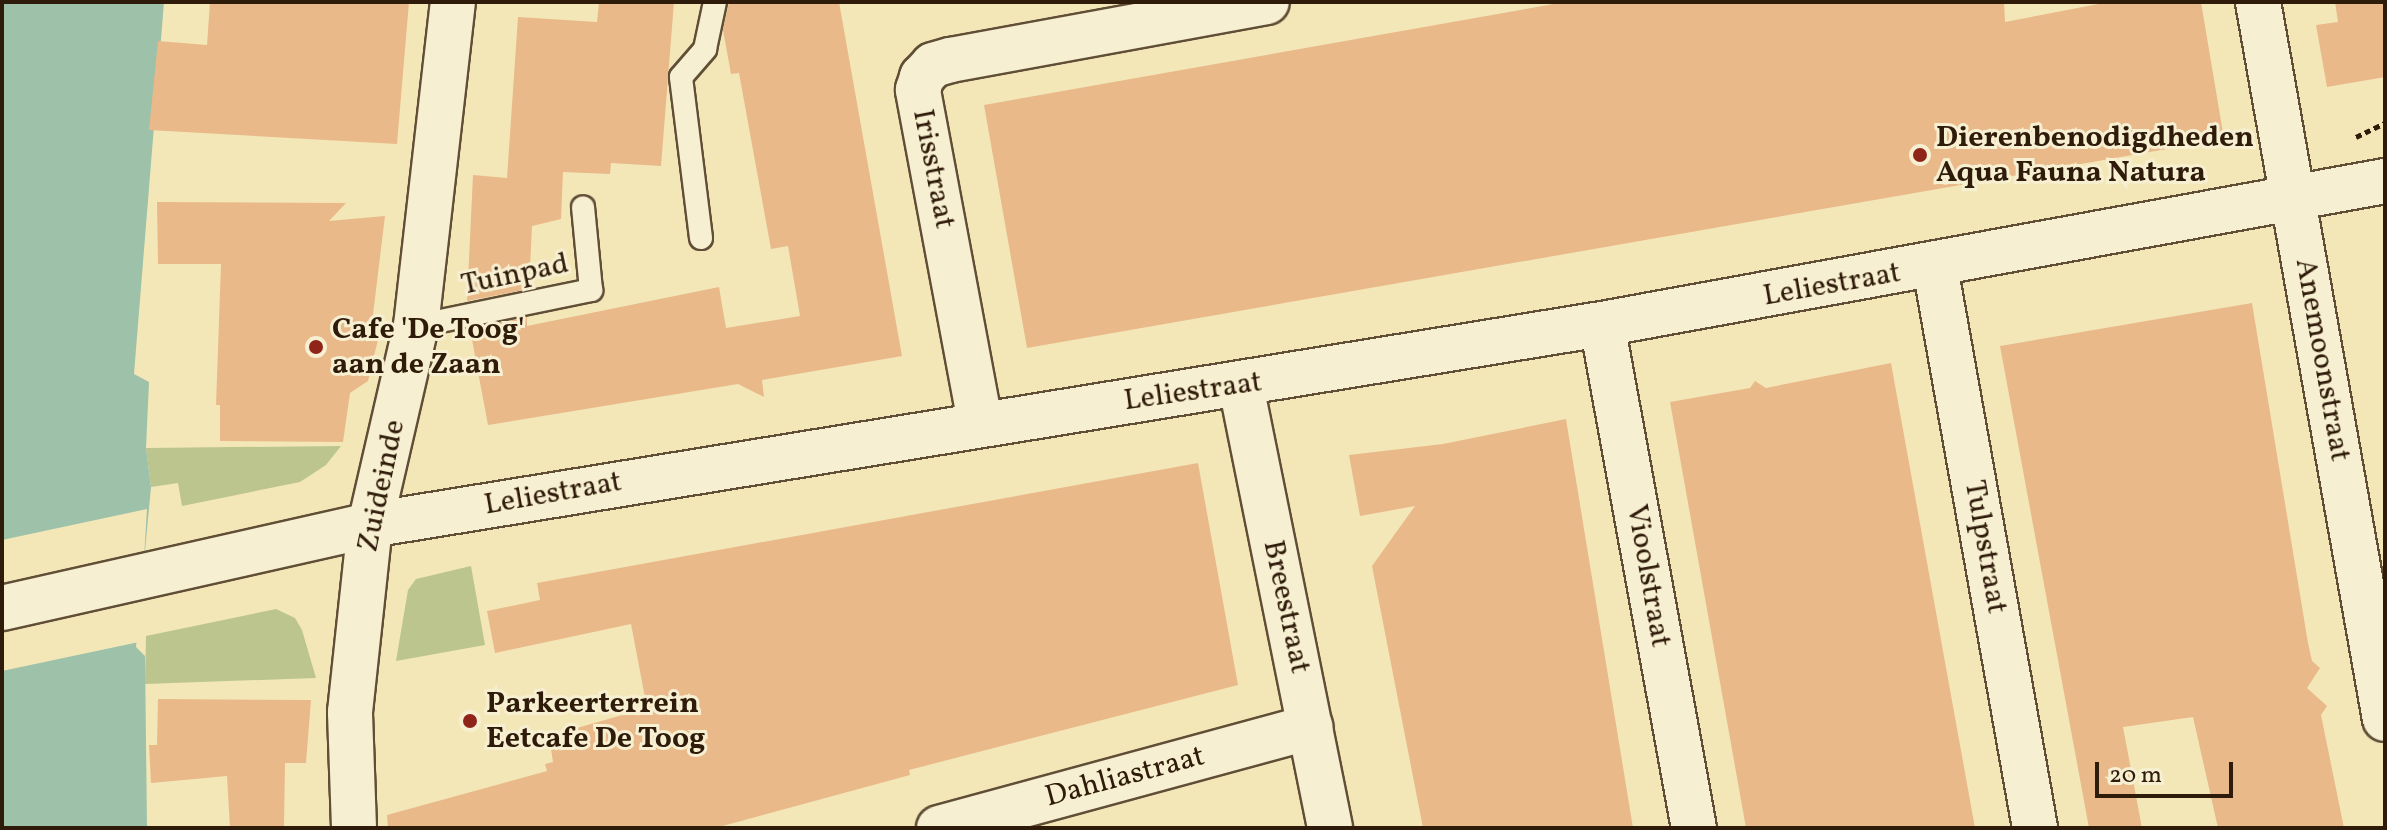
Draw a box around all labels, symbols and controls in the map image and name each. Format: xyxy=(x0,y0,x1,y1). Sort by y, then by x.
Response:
street label: Irisstraat xyxy=(904,106,962,232)
place label: Dierenbenodigdheden Aqua Fauna Natura xyxy=(1936,120,2254,190)
marker: Dierenbenodigdheden Aqua Fauna Natura xyxy=(1911,146,1929,164)
street label: Tuinpad xyxy=(458,246,572,304)
street label: Leliestraat xyxy=(1760,255,1904,315)
street label: Anemoonstraat xyxy=(2286,256,2358,464)
place label: Cafe 'De Toog' aan de Zaan xyxy=(332,312,525,382)
marker: Cafe 'De Toog' aan de Zaan xyxy=(307,338,325,356)
street label: Leliestraat xyxy=(1122,364,1264,420)
street label: Zuideinde xyxy=(350,417,414,555)
street label: Leliestraat xyxy=(481,464,625,524)
street label: Tulpstraat xyxy=(1956,477,2014,617)
street label: Vioolstraat xyxy=(1618,502,1678,650)
street label: Breestraat xyxy=(1254,537,1318,677)
place label: Parkeerterrein Eetcafe De Toog xyxy=(486,686,706,756)
marker: Parkeerterrein Eetcafe De Toog xyxy=(461,712,479,730)
street label: Dahliastraat xyxy=(1041,738,1209,816)
scale bar xyxy=(2099,746,2237,796)
text: 20 m xyxy=(2109,759,2162,793)

